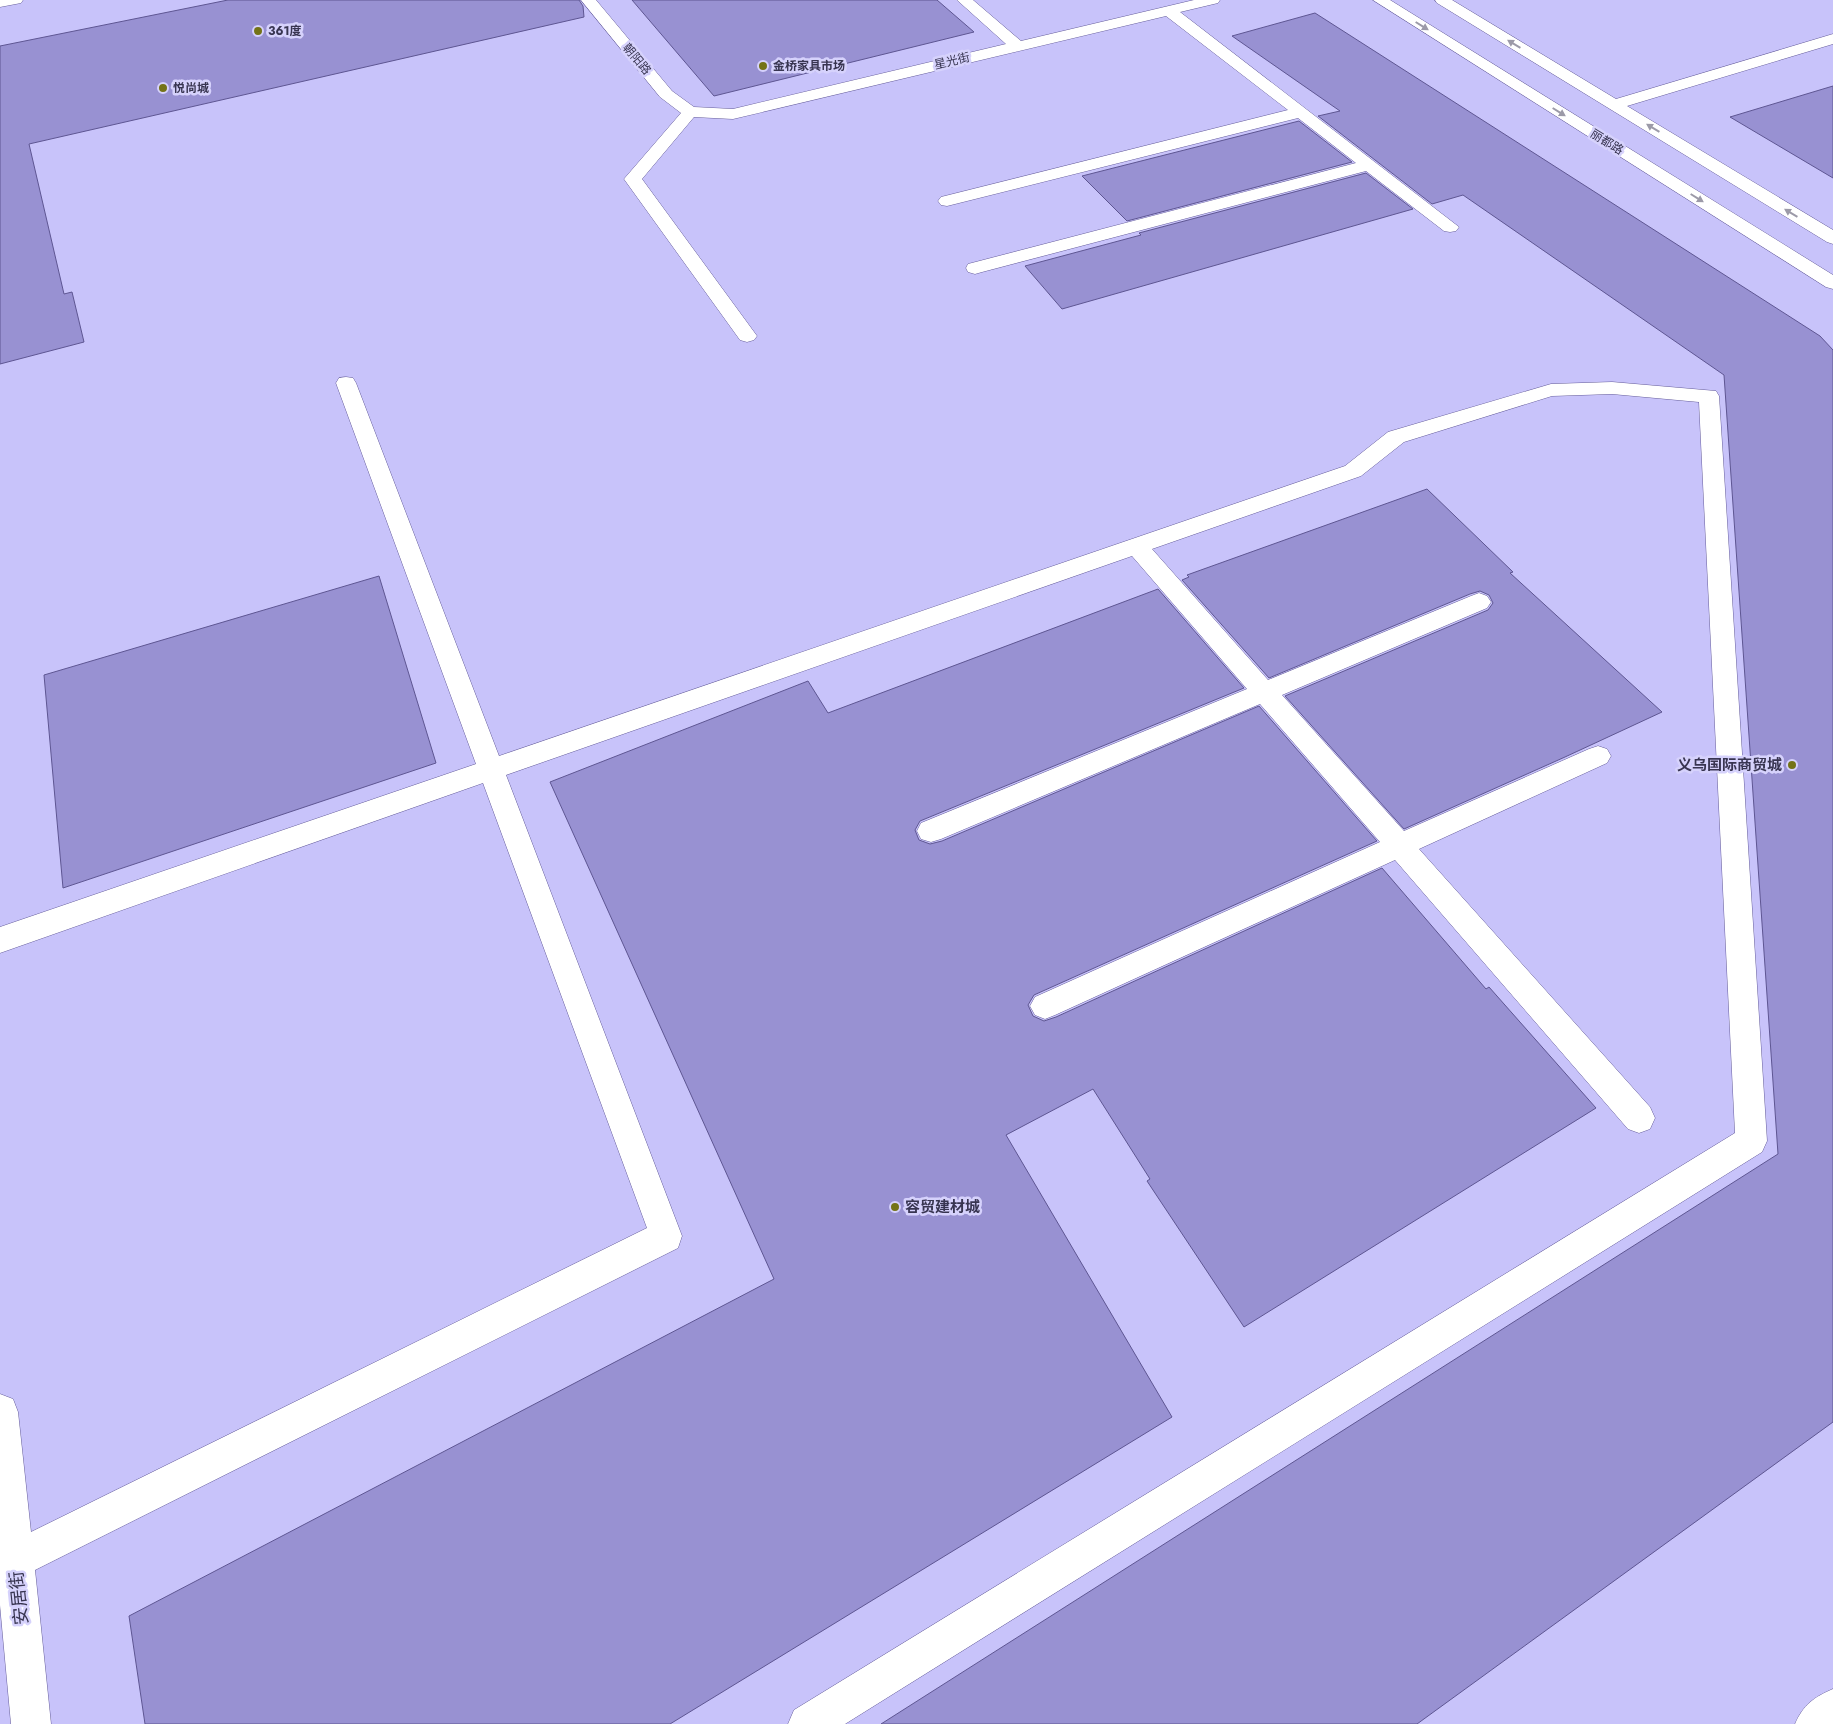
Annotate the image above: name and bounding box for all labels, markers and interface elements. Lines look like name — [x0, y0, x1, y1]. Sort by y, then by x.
one-way arrow — [1415, 21, 1428, 31]
place label: 361度 — [268, 22, 302, 40]
marker: 361度 — [252, 25, 264, 37]
street label: 朝阳路 — [619, 39, 655, 79]
one-way arrow — [1507, 39, 1520, 48]
street label: 星光街 — [932, 48, 972, 74]
place label: 金桥家具市场 — [773, 57, 845, 75]
marker: 金桥家具市场 — [757, 60, 769, 72]
place label: 悦尚城 — [173, 79, 209, 97]
marker: 悦尚城 — [157, 82, 169, 94]
one-way arrow — [1553, 107, 1566, 117]
one-way arrow — [1646, 124, 1659, 133]
street label: 丽都路 — [1587, 125, 1627, 159]
one-way arrow — [1690, 194, 1704, 203]
one-way arrow — [1785, 208, 1798, 218]
place label: 义乌国际商贸城 — [1677, 754, 1782, 776]
marker: 义乌国际商贸城 — [1786, 759, 1798, 771]
place label: 容贸建材城 — [905, 1196, 980, 1218]
marker: 容贸建材城 — [889, 1201, 901, 1213]
street label: 安居街 — [3, 1570, 35, 1626]

